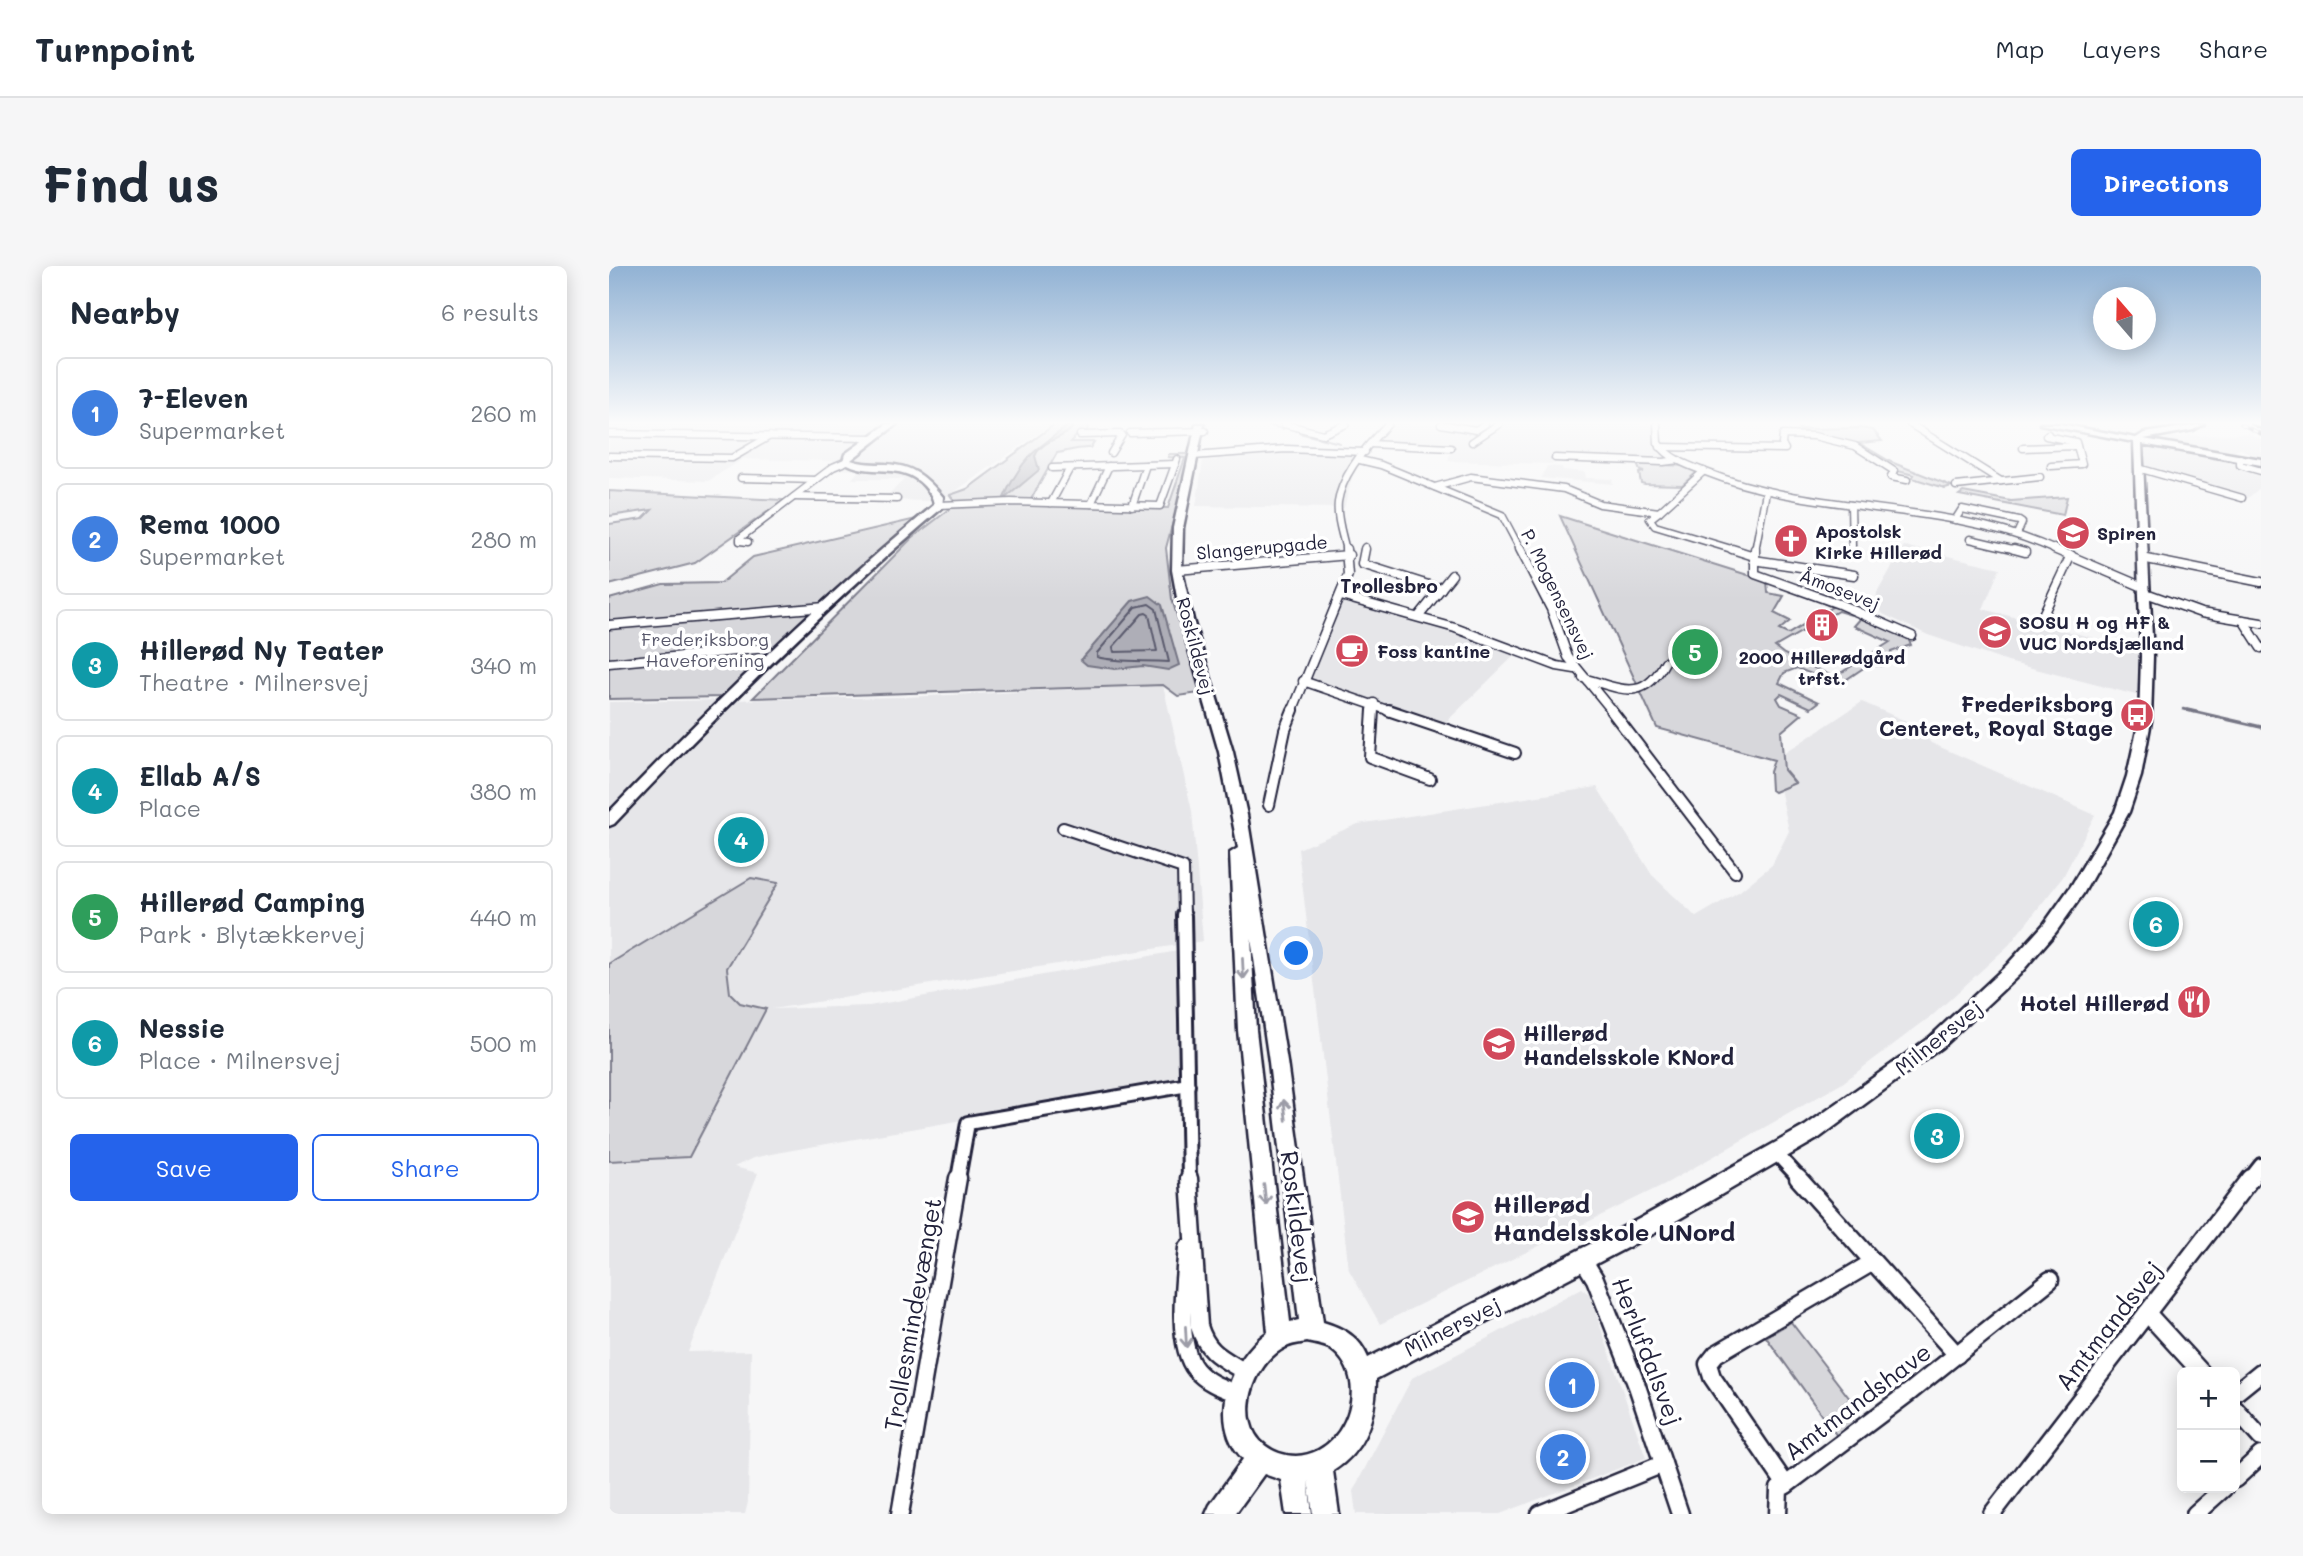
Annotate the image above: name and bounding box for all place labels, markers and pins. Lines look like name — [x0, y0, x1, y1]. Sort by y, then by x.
school or university icon: Spiren — [2054, 514, 2092, 552]
place label: Apostolsk Kirke Hillerød — [1815, 519, 1942, 564]
place label: Spiren — [2097, 521, 2156, 545]
church icon: Apostolsk Kirke Hillerød — [1772, 522, 1810, 560]
building icon: 2000 Hillerødgård trfst. — [1803, 606, 1841, 644]
place label: SOSU H og HF & VUC Nordsjælland — [2019, 610, 2184, 655]
school or university icon: SOSU H og HF & VUC Nordsjælland — [1976, 613, 2014, 651]
pin: 5 — [1672, 626, 1718, 678]
cafe icon: Foss kantine — [1333, 632, 1371, 670]
place label: Foss kantine — [1377, 639, 1491, 663]
place label: 2000 Hillerødgård trfst. — [1739, 645, 1905, 690]
place label: Frederiksborg Centeret, Royal Stage — [1879, 690, 2113, 742]
bus stop icon: Frederiksborg Centeret, Royal Stage — [2118, 696, 2156, 734]
pin: 4 — [718, 814, 764, 866]
pin: 6 — [2133, 898, 2179, 950]
restaurant icon: Hotel Hillerød — [2175, 983, 2213, 1021]
place label: Hotel Hillerød — [2019, 989, 2169, 1016]
place label: Hillerød Handelsskole KNord — [1523, 1019, 1734, 1070]
school or university icon: Hillerød Handelsskole KNord — [1480, 1025, 1518, 1063]
pin: 3 — [1914, 1110, 1960, 1162]
place label: Hillerød Handelsskole UNord — [1493, 1188, 1735, 1247]
school or university icon: Hillerød Handelsskole UNord — [1449, 1198, 1487, 1236]
pin: 1 — [1549, 1359, 1595, 1411]
pin: 2 — [1540, 1431, 1586, 1483]

